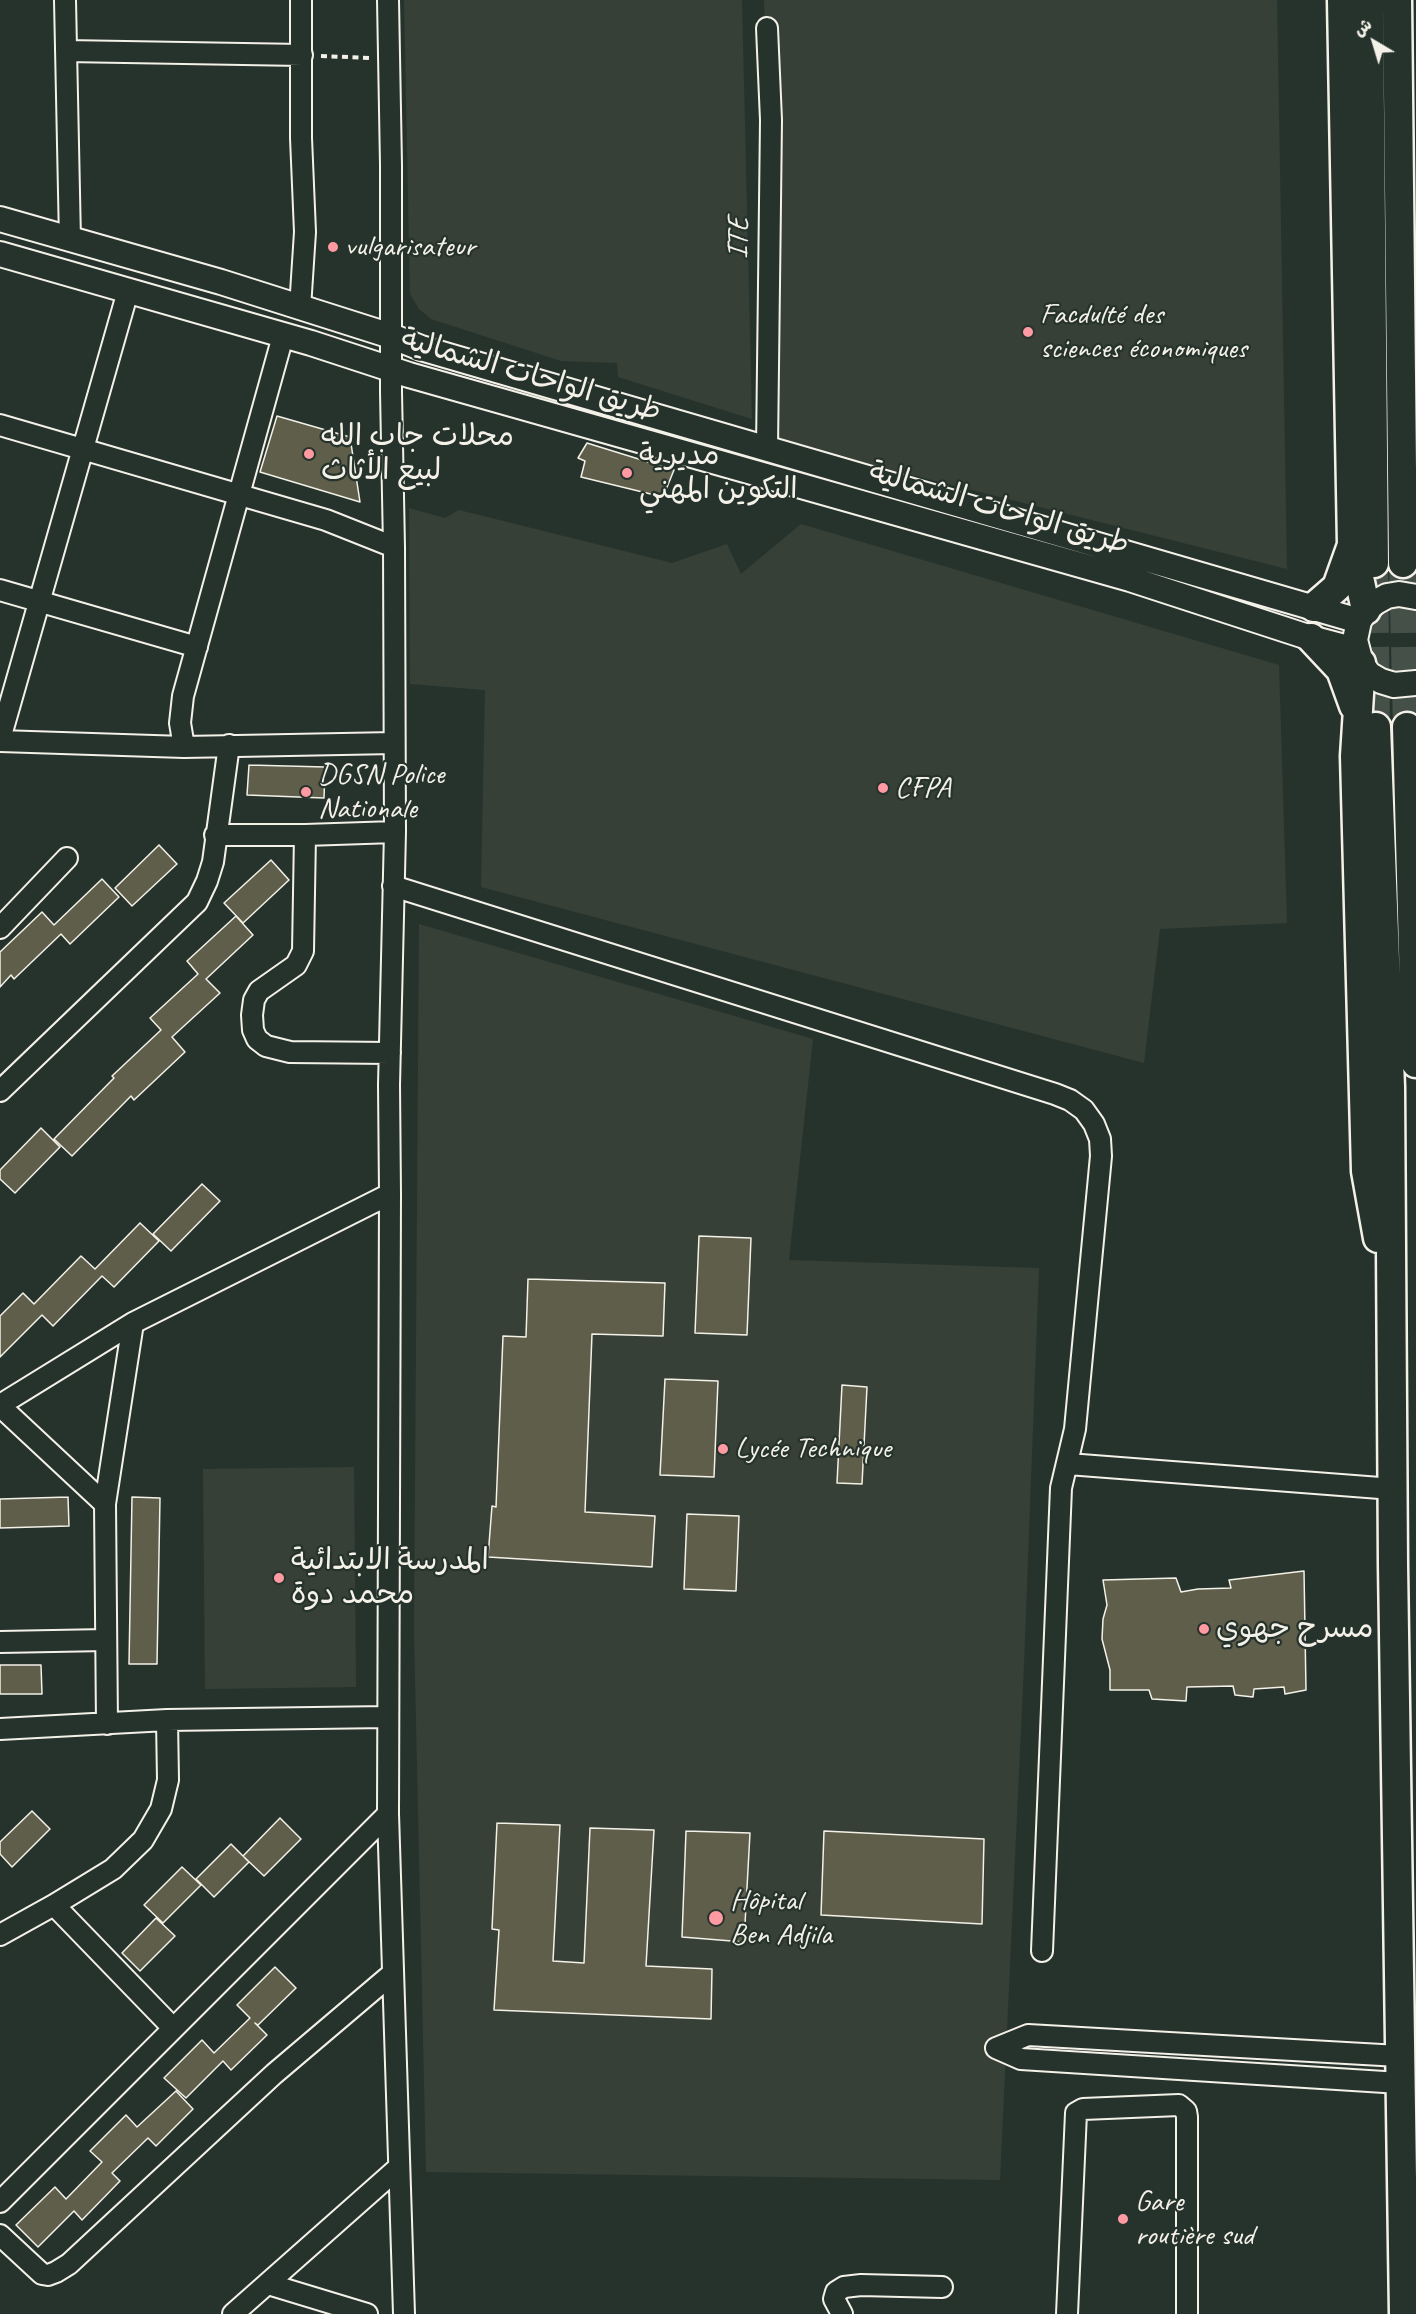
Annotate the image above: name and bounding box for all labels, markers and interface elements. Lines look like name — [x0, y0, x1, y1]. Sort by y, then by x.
north arrow — [1344, 12, 1404, 72]
text: ش — [1350, 15, 1376, 41]
street label: ITE — [721, 217, 757, 259]
place label: vulgarisateur — [345, 229, 475, 265]
marker: vulgarisateur — [326, 240, 340, 254]
place label: Facdulté des sciences économiques — [1040, 297, 1247, 368]
street label: طريق الواحات الشمالية — [397, 322, 665, 430]
marker: Facdulté des sciences économiques — [1021, 325, 1035, 339]
place label: محلات جاب الله لبيع الأثاث — [321, 419, 514, 490]
place label: مديرية التكوين المهني — [639, 438, 798, 508]
marker: محلات جاب الله لبيع الأثاث — [302, 447, 316, 461]
street label: طريق الواحات الشمالية — [865, 455, 1133, 563]
marker: مديرية التكوين المهني — [620, 466, 634, 480]
place label: DGSN Police Nationale — [318, 757, 444, 828]
place label: CFPA — [895, 770, 951, 806]
marker: CFPA — [876, 781, 890, 795]
marker: DGSN Police Nationale — [299, 785, 313, 799]
place label: Lycée Technique — [735, 1431, 891, 1467]
marker: Lycée Technique — [716, 1442, 730, 1456]
place label: المدرسة الابتدائية محمد دوة — [291, 1543, 489, 1614]
marker: المدرسة الابتدائية محمد دوة — [272, 1571, 286, 1585]
place label: مسرح جهوي — [1216, 1611, 1374, 1647]
marker: مسرح جهوي — [1197, 1622, 1211, 1636]
place label: Hôpital Ben Adjila — [730, 1883, 832, 1954]
marker: Hôpital Ben Adjila — [707, 1909, 725, 1927]
place label: Gare routière sud — [1135, 2184, 1254, 2254]
marker: Gare routière sud — [1116, 2212, 1130, 2226]

